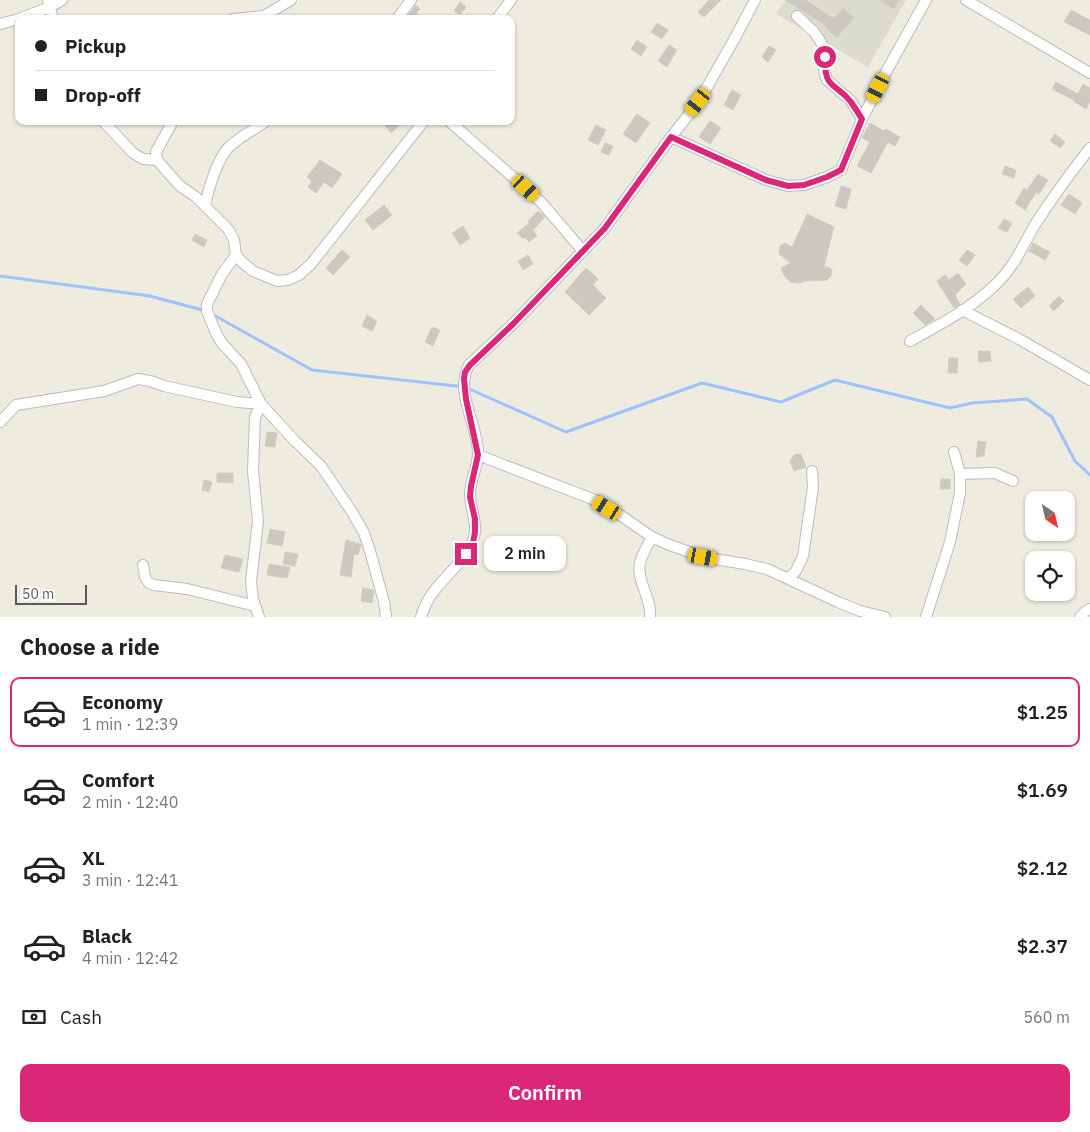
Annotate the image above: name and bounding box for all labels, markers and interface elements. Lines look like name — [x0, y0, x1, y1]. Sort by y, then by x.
text: Pickup — [65, 34, 126, 58]
route start — [814, 46, 836, 68]
car — [864, 71, 891, 105]
text: Drop-off — [65, 83, 141, 107]
car — [682, 86, 713, 118]
car — [509, 172, 542, 204]
north arrow — [1025, 491, 1075, 541]
map controls — [1025, 491, 1075, 601]
car — [590, 494, 623, 522]
callout: 2 min — [484, 536, 566, 572]
route end — [455, 543, 477, 565]
text: 2 min — [504, 543, 546, 563]
car — [686, 547, 719, 567]
button: locate — [1025, 551, 1075, 601]
scale bar — [15, 582, 88, 605]
text: 50 m — [22, 585, 54, 603]
text: Choose a ride — [20, 632, 160, 661]
icon: car — [22, 690, 67, 735]
text: Economy — [82, 690, 163, 714]
text: $1.25 — [1017, 700, 1068, 724]
text: 1 min · 12:39 — [82, 714, 178, 734]
icon: car — [22, 768, 67, 813]
text: Comfort — [82, 768, 155, 792]
text: $1.69 — [1017, 778, 1068, 802]
text: 2 min · 12:40 — [82, 792, 178, 812]
icon: car — [22, 846, 67, 891]
text: XL — [82, 846, 105, 870]
text: $2.12 — [1017, 856, 1068, 880]
text: 3 min · 12:41 — [82, 870, 178, 890]
icon: car — [22, 924, 67, 969]
text: Black — [82, 924, 132, 948]
text: $2.37 — [1017, 934, 1068, 958]
text: 4 min · 12:42 — [82, 948, 178, 968]
icon: cash — [20, 1003, 48, 1031]
text: Cash — [60, 1005, 102, 1029]
text: 560 m — [1023, 1007, 1070, 1027]
button: Confirm — [20, 1064, 1070, 1122]

